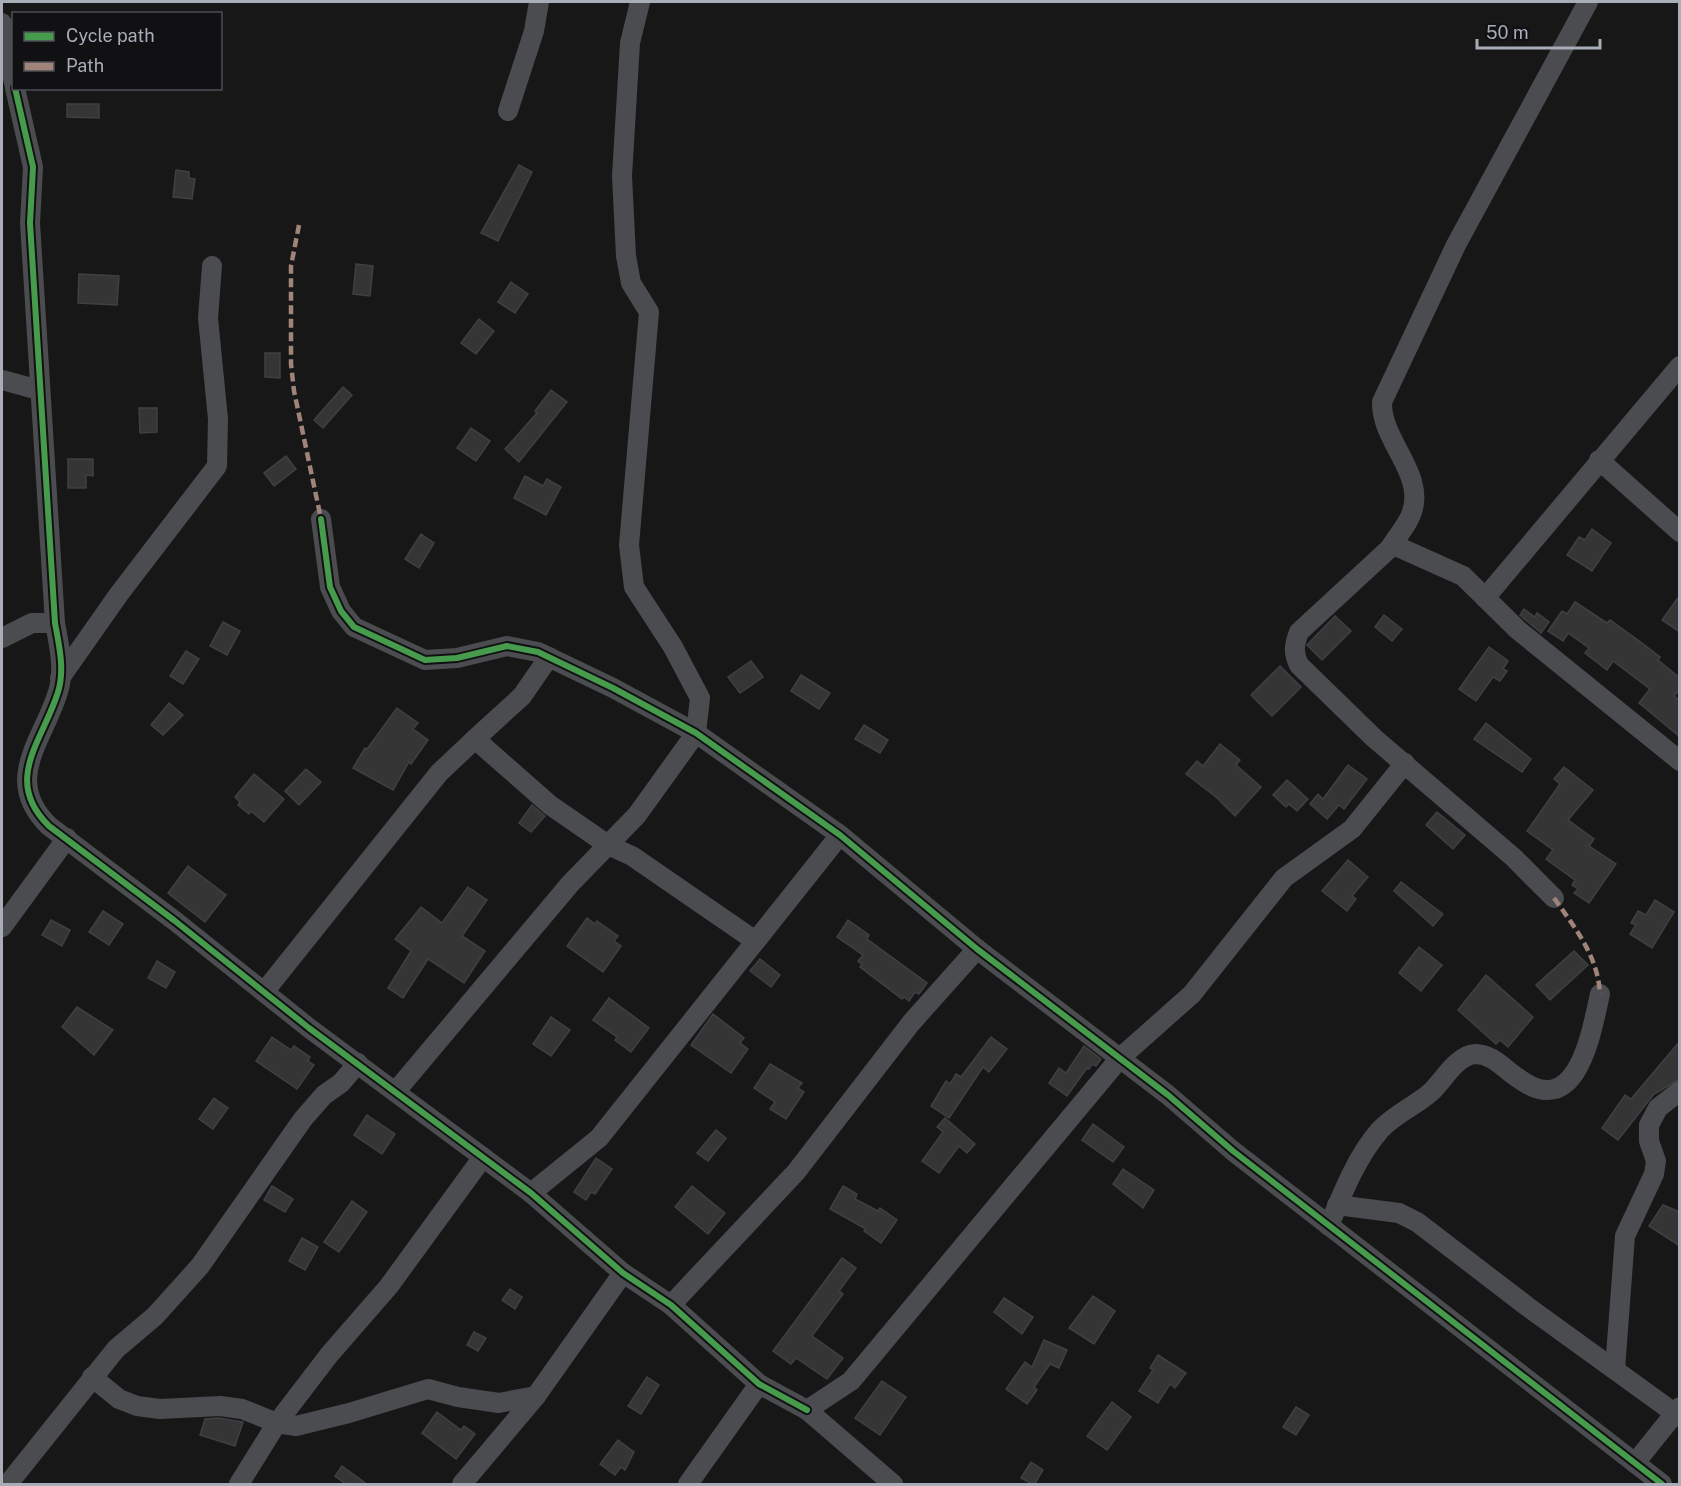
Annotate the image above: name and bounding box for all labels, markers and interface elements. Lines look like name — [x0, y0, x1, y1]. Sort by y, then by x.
legend — [12, 12, 222, 90]
scale bar — [1477, 12, 1600, 50]
text: 50 m — [1486, 22, 1529, 43]
text: Cycle path — [66, 25, 155, 46]
text: Path — [66, 55, 104, 76]

